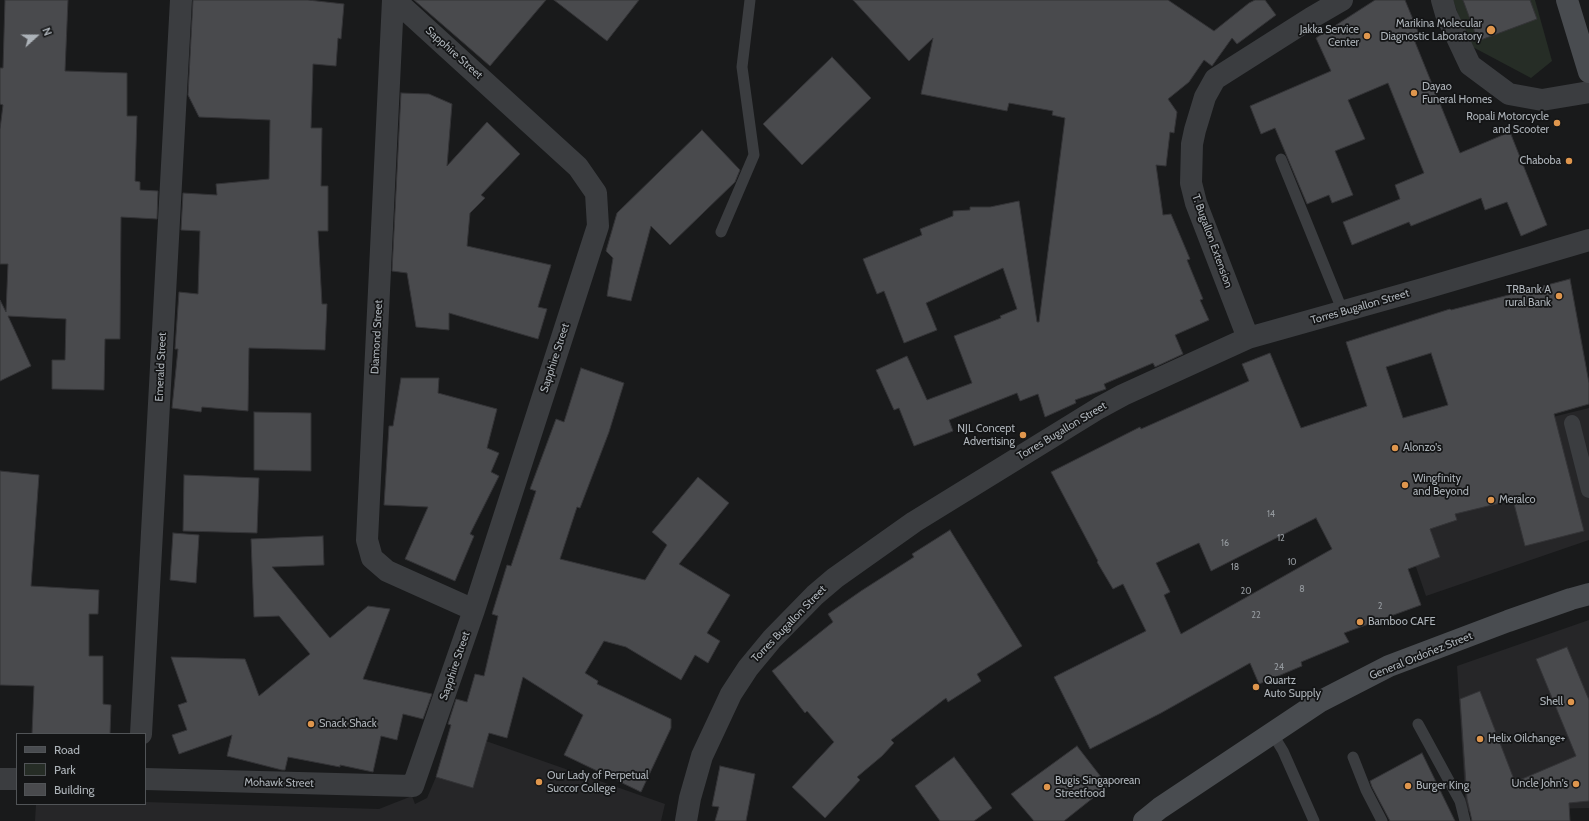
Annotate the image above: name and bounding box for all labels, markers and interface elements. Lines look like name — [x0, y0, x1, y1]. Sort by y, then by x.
north arrow — [16, 16, 56, 56]
place label: Marikina Molecular Diagnostic Laboratory — [1380, 17, 1482, 43]
place label: Jakka Service Center — [1300, 23, 1359, 49]
street label: Sapphire Street — [423, 24, 485, 82]
marker: Marikina Molecular Diagnostic Laboratory — [1485, 24, 1497, 36]
text: N — [39, 26, 55, 38]
marker: Jakka Service Center — [1362, 31, 1372, 41]
place label: Dayao Funeral Homes — [1422, 80, 1492, 106]
marker: Dayao Funeral Homes — [1409, 88, 1419, 98]
place label: Ropali Motorcycle and Scooter — [1466, 110, 1549, 136]
marker: Ropali Motorcycle and Scooter — [1552, 118, 1562, 128]
place label: Chaboba — [1519, 154, 1561, 168]
marker: Chaboba — [1564, 156, 1574, 166]
street label: T. Bugallon Extension — [1189, 192, 1235, 290]
place label: TRBank A rural Bank — [1505, 283, 1551, 309]
street label: Torres Bugallon Street — [1309, 287, 1411, 327]
marker: TRBank A rural Bank — [1554, 291, 1564, 301]
street label: Diamond Street — [368, 300, 386, 374]
street label: Sapphire Street — [538, 322, 572, 394]
street label: Emerald Street — [153, 332, 169, 402]
street label: Torres Bugallon Street — [1015, 399, 1109, 463]
place label: NJL Concept Advertising — [957, 422, 1015, 448]
marker: NJL Concept Advertising — [1018, 430, 1028, 440]
place label: Alonzo's — [1403, 441, 1442, 455]
marker: Alonzo's — [1390, 443, 1400, 453]
place label: Wingfinity and Beyond — [1413, 472, 1469, 498]
marker: Wingfinity and Beyond — [1400, 480, 1410, 490]
place label: Meralco — [1499, 493, 1536, 507]
marker: Meralco — [1486, 495, 1496, 505]
house number: 14 — [1267, 509, 1275, 519]
house number: 12 — [1277, 533, 1285, 543]
house number: 16 — [1221, 538, 1229, 548]
house number: 10 — [1287, 557, 1297, 567]
house number: 18 — [1231, 562, 1239, 572]
street label: Torres Bugallon Street — [749, 583, 829, 665]
house number: 8 — [1299, 584, 1305, 594]
house number: 20 — [1241, 586, 1251, 596]
house number: 2 — [1378, 601, 1382, 611]
house number: 22 — [1251, 610, 1261, 620]
place label: Bamboo CAFE — [1368, 615, 1436, 629]
marker: Bamboo CAFE — [1355, 617, 1365, 627]
street label: General Ordoñez Street — [1367, 629, 1475, 683]
street label: Sapphire Street — [437, 630, 473, 702]
house number: 24 — [1274, 662, 1284, 672]
place label: Quartz Auto Supply — [1264, 674, 1321, 700]
marker: Quartz Auto Supply — [1251, 682, 1261, 692]
place label: Shell — [1540, 695, 1563, 709]
marker: Shell — [1566, 697, 1576, 707]
place label: Snack Shack — [319, 717, 377, 731]
marker: Snack Shack — [306, 719, 316, 729]
place label: Helix Oilchange+ — [1488, 732, 1565, 746]
legend — [16, 733, 146, 805]
marker: Helix Oilchange+ — [1475, 734, 1485, 744]
text: Road — [54, 742, 80, 757]
text: Park — [54, 762, 76, 777]
place label: Our Lady of Perpetual Succor College — [547, 769, 649, 795]
place label: Bugis Singaporean Streetfood — [1055, 774, 1140, 800]
street label: Mohawk Street — [244, 776, 314, 790]
marker: Our Lady of Perpetual Succor College — [534, 777, 544, 787]
place label: Uncle John's — [1511, 777, 1568, 791]
place label: Burger King — [1416, 779, 1469, 793]
marker: Uncle John's — [1571, 779, 1581, 789]
marker: Burger King — [1403, 781, 1413, 791]
text: Building — [54, 782, 95, 797]
marker: Bugis Singaporean Streetfood — [1042, 782, 1052, 792]

